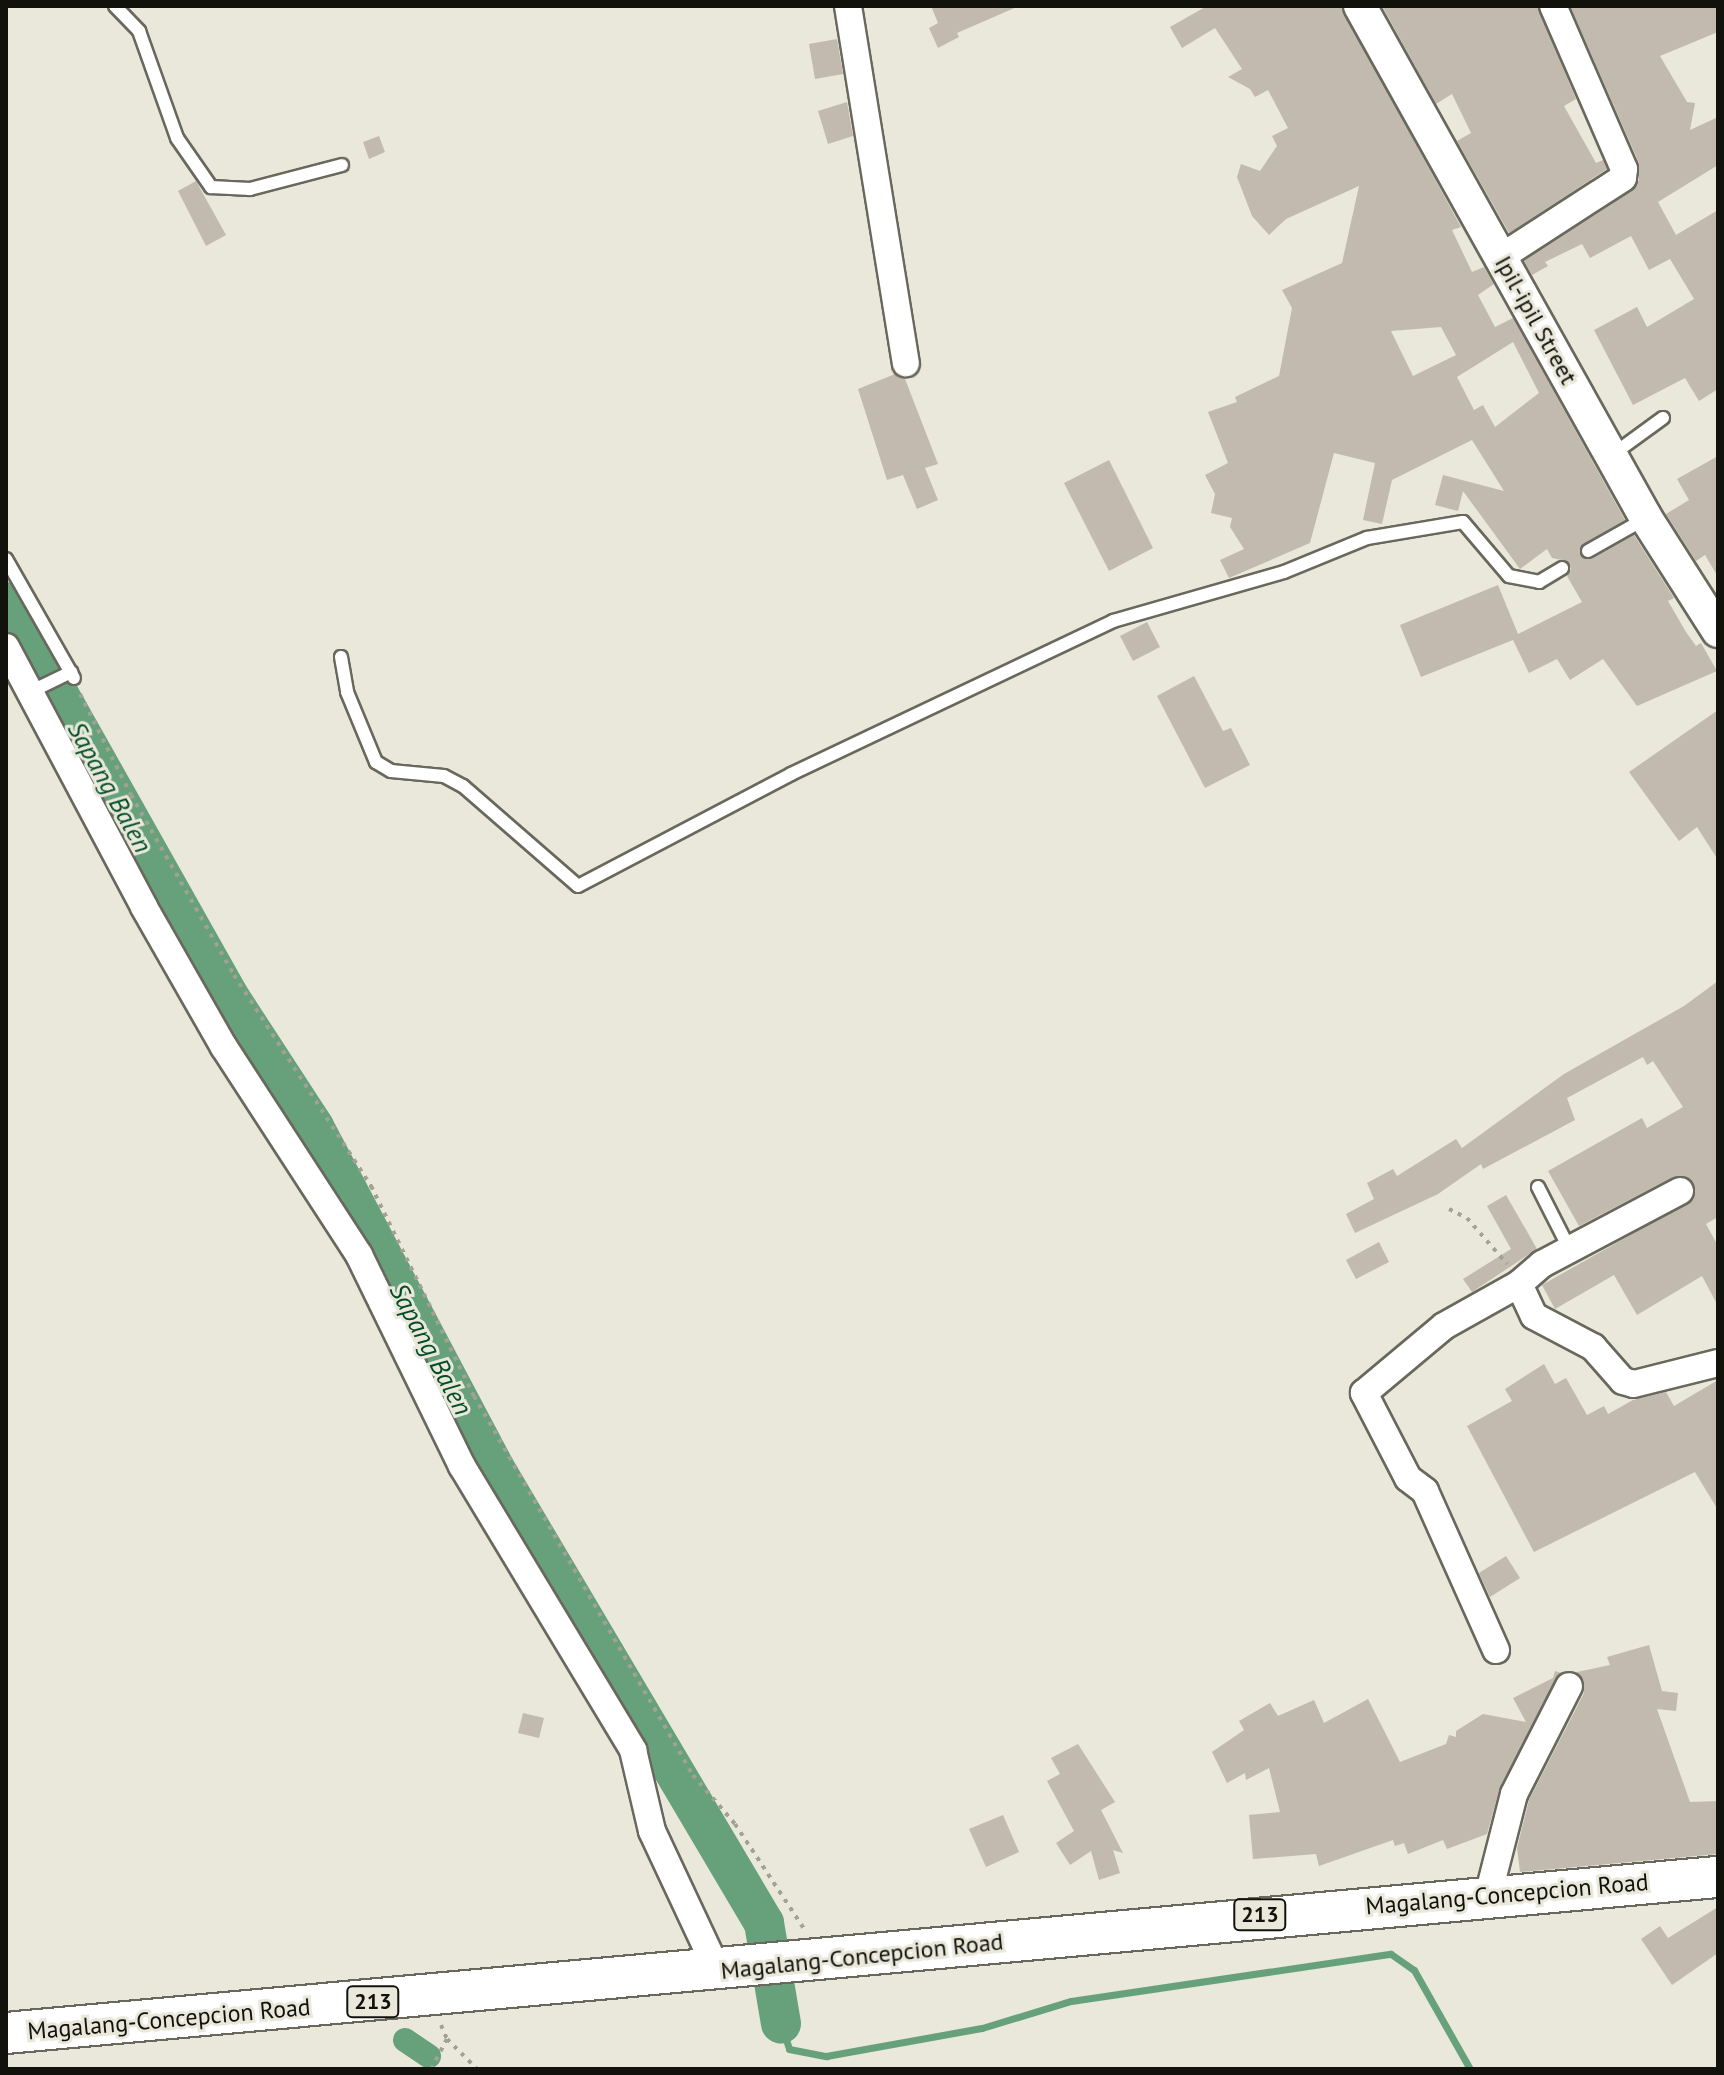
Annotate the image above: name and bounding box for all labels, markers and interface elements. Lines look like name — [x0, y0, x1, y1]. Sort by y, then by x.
street label: Ipil-ipil Street — [1489, 251, 1583, 389]
water label: Sapang Balen — [61, 716, 159, 858]
water label: Sapang Balen — [383, 1278, 479, 1420]
street label: Magalang-Concepcion Road — [1364, 1867, 1650, 1921]
road number: 213 — [1232, 1897, 1288, 1933]
street label: Magalang-Concepcion Road — [719, 1927, 1005, 1985]
road number: 213 — [345, 1984, 401, 2020]
street label: Magalang-Concepcion Road — [26, 1992, 312, 2046]

